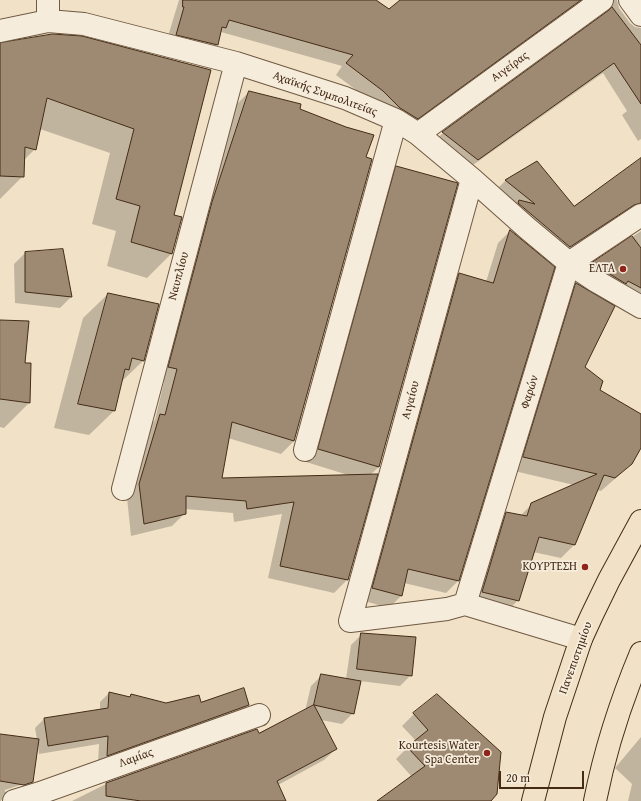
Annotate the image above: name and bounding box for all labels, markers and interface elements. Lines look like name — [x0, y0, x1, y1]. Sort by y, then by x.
street label: Αιγείρας — [488, 49, 532, 85]
street label: Αχαϊκής Συμπολιτείας — [271, 68, 379, 120]
street label: Ναυπλίου — [166, 250, 192, 302]
place label: ΕΛΤΑ — [589, 262, 615, 276]
marker: ΕΛΤΑ — [618, 264, 628, 274]
street label: Φαρών — [518, 373, 542, 411]
street label: Αιγαίου — [399, 379, 423, 421]
place label: ΚΟΥΡΤΕΣΗ — [523, 560, 577, 574]
marker: ΚΟΥΡΤΕΣΗ — [580, 562, 590, 572]
street label: Πανεπιστημίου — [556, 620, 596, 696]
place label: Kourtesis Water Spa Center — [399, 739, 479, 767]
street label: Λαμίας — [117, 745, 155, 771]
marker: Kourtesis Water Spa Center — [482, 748, 492, 758]
scale bar — [501, 763, 586, 789]
text: 20 m — [506, 769, 530, 786]

